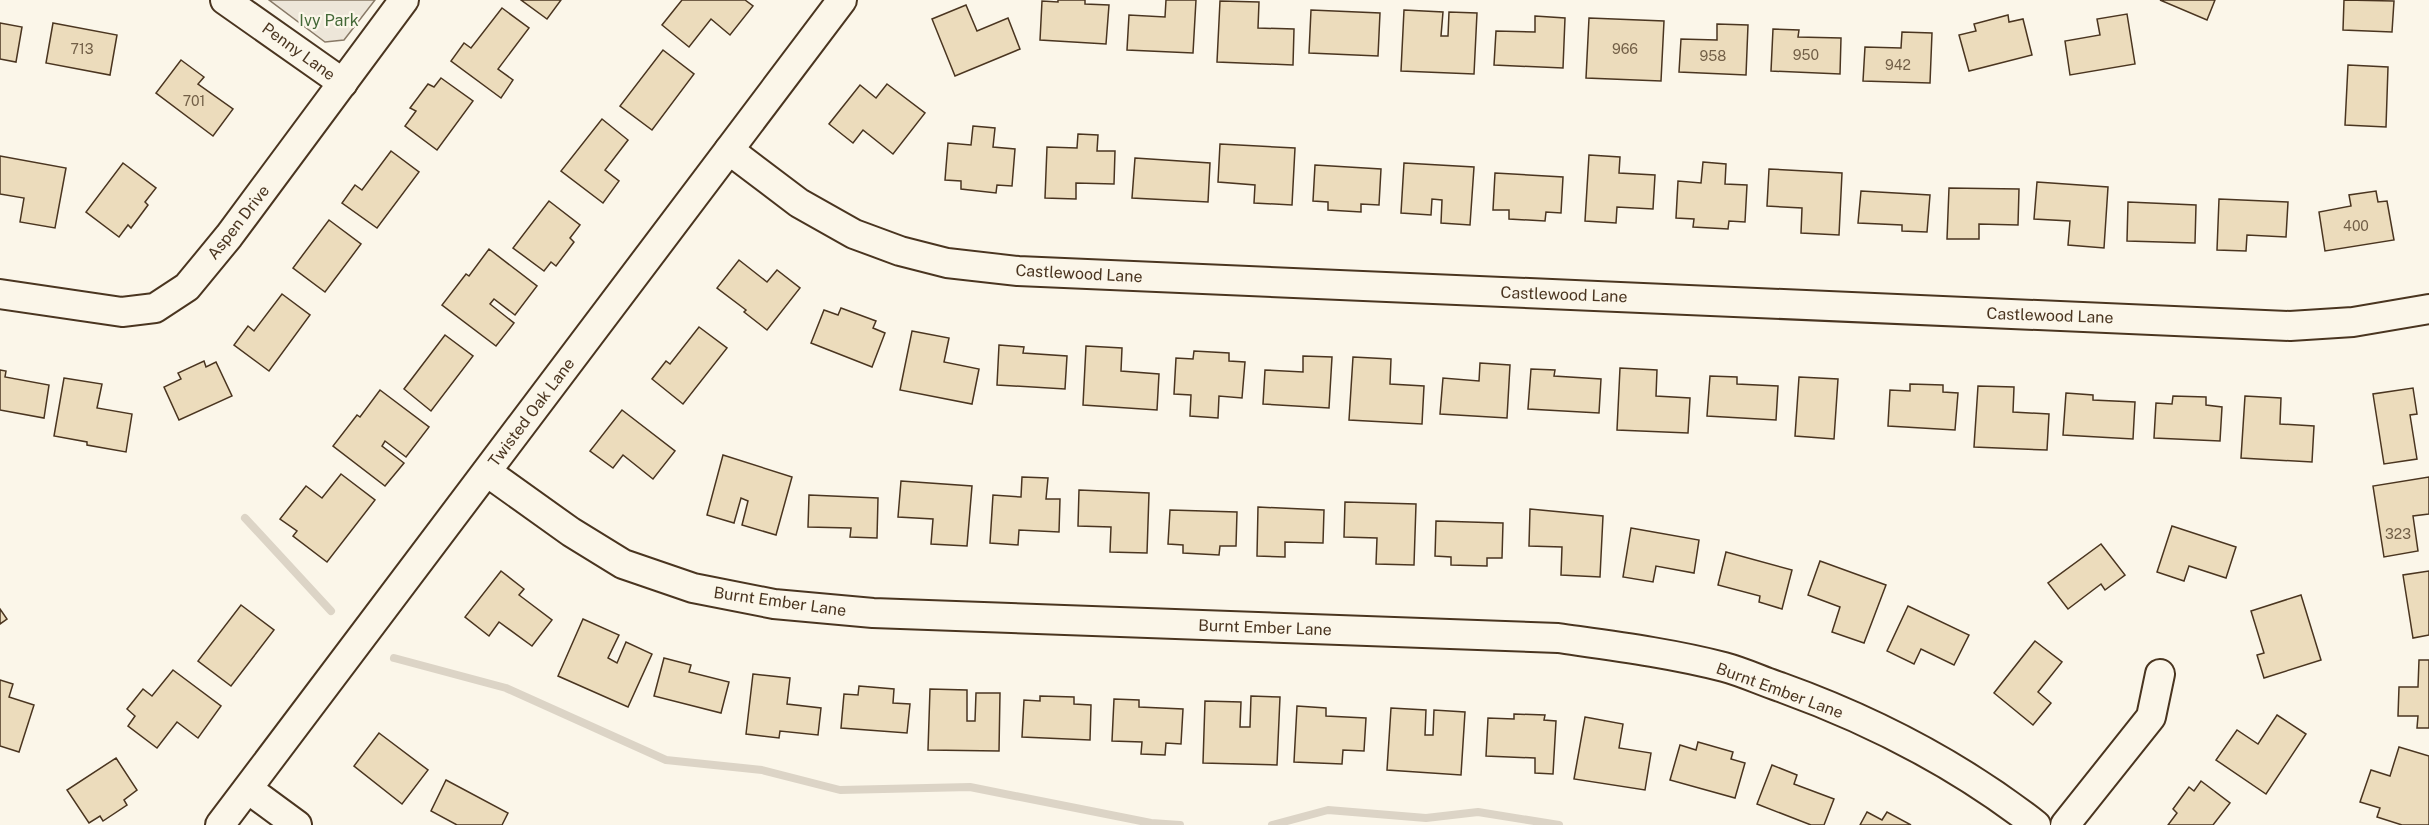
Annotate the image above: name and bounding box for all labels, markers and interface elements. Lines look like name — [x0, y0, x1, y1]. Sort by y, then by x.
park label: Ivy Park — [299, 11, 359, 30]
street label: Penny Lane — [258, 18, 339, 84]
house number: 713 — [70, 41, 94, 57]
house number: 966 — [1612, 41, 1638, 57]
house number: 950 — [1793, 47, 1819, 63]
house number: 958 — [1700, 48, 1726, 64]
house number: 942 — [1885, 57, 1911, 73]
house number: 701 — [183, 93, 205, 109]
street label: Aspen Drive — [203, 181, 273, 263]
house number: 400 — [2343, 218, 2369, 234]
street label: Castlewood Lane — [1015, 261, 1143, 286]
street label: Castlewood Lane — [1500, 283, 1628, 306]
street label: Castlewood Lane — [1986, 304, 2114, 327]
street label: Twisted Oak Lane — [484, 354, 578, 470]
house number: 323 — [2385, 526, 2411, 542]
street label: Burnt Ember Lane — [712, 583, 848, 620]
street label: Burnt Ember Lane — [1198, 616, 1332, 639]
street label: Burnt Ember Lane — [1714, 659, 1846, 722]

